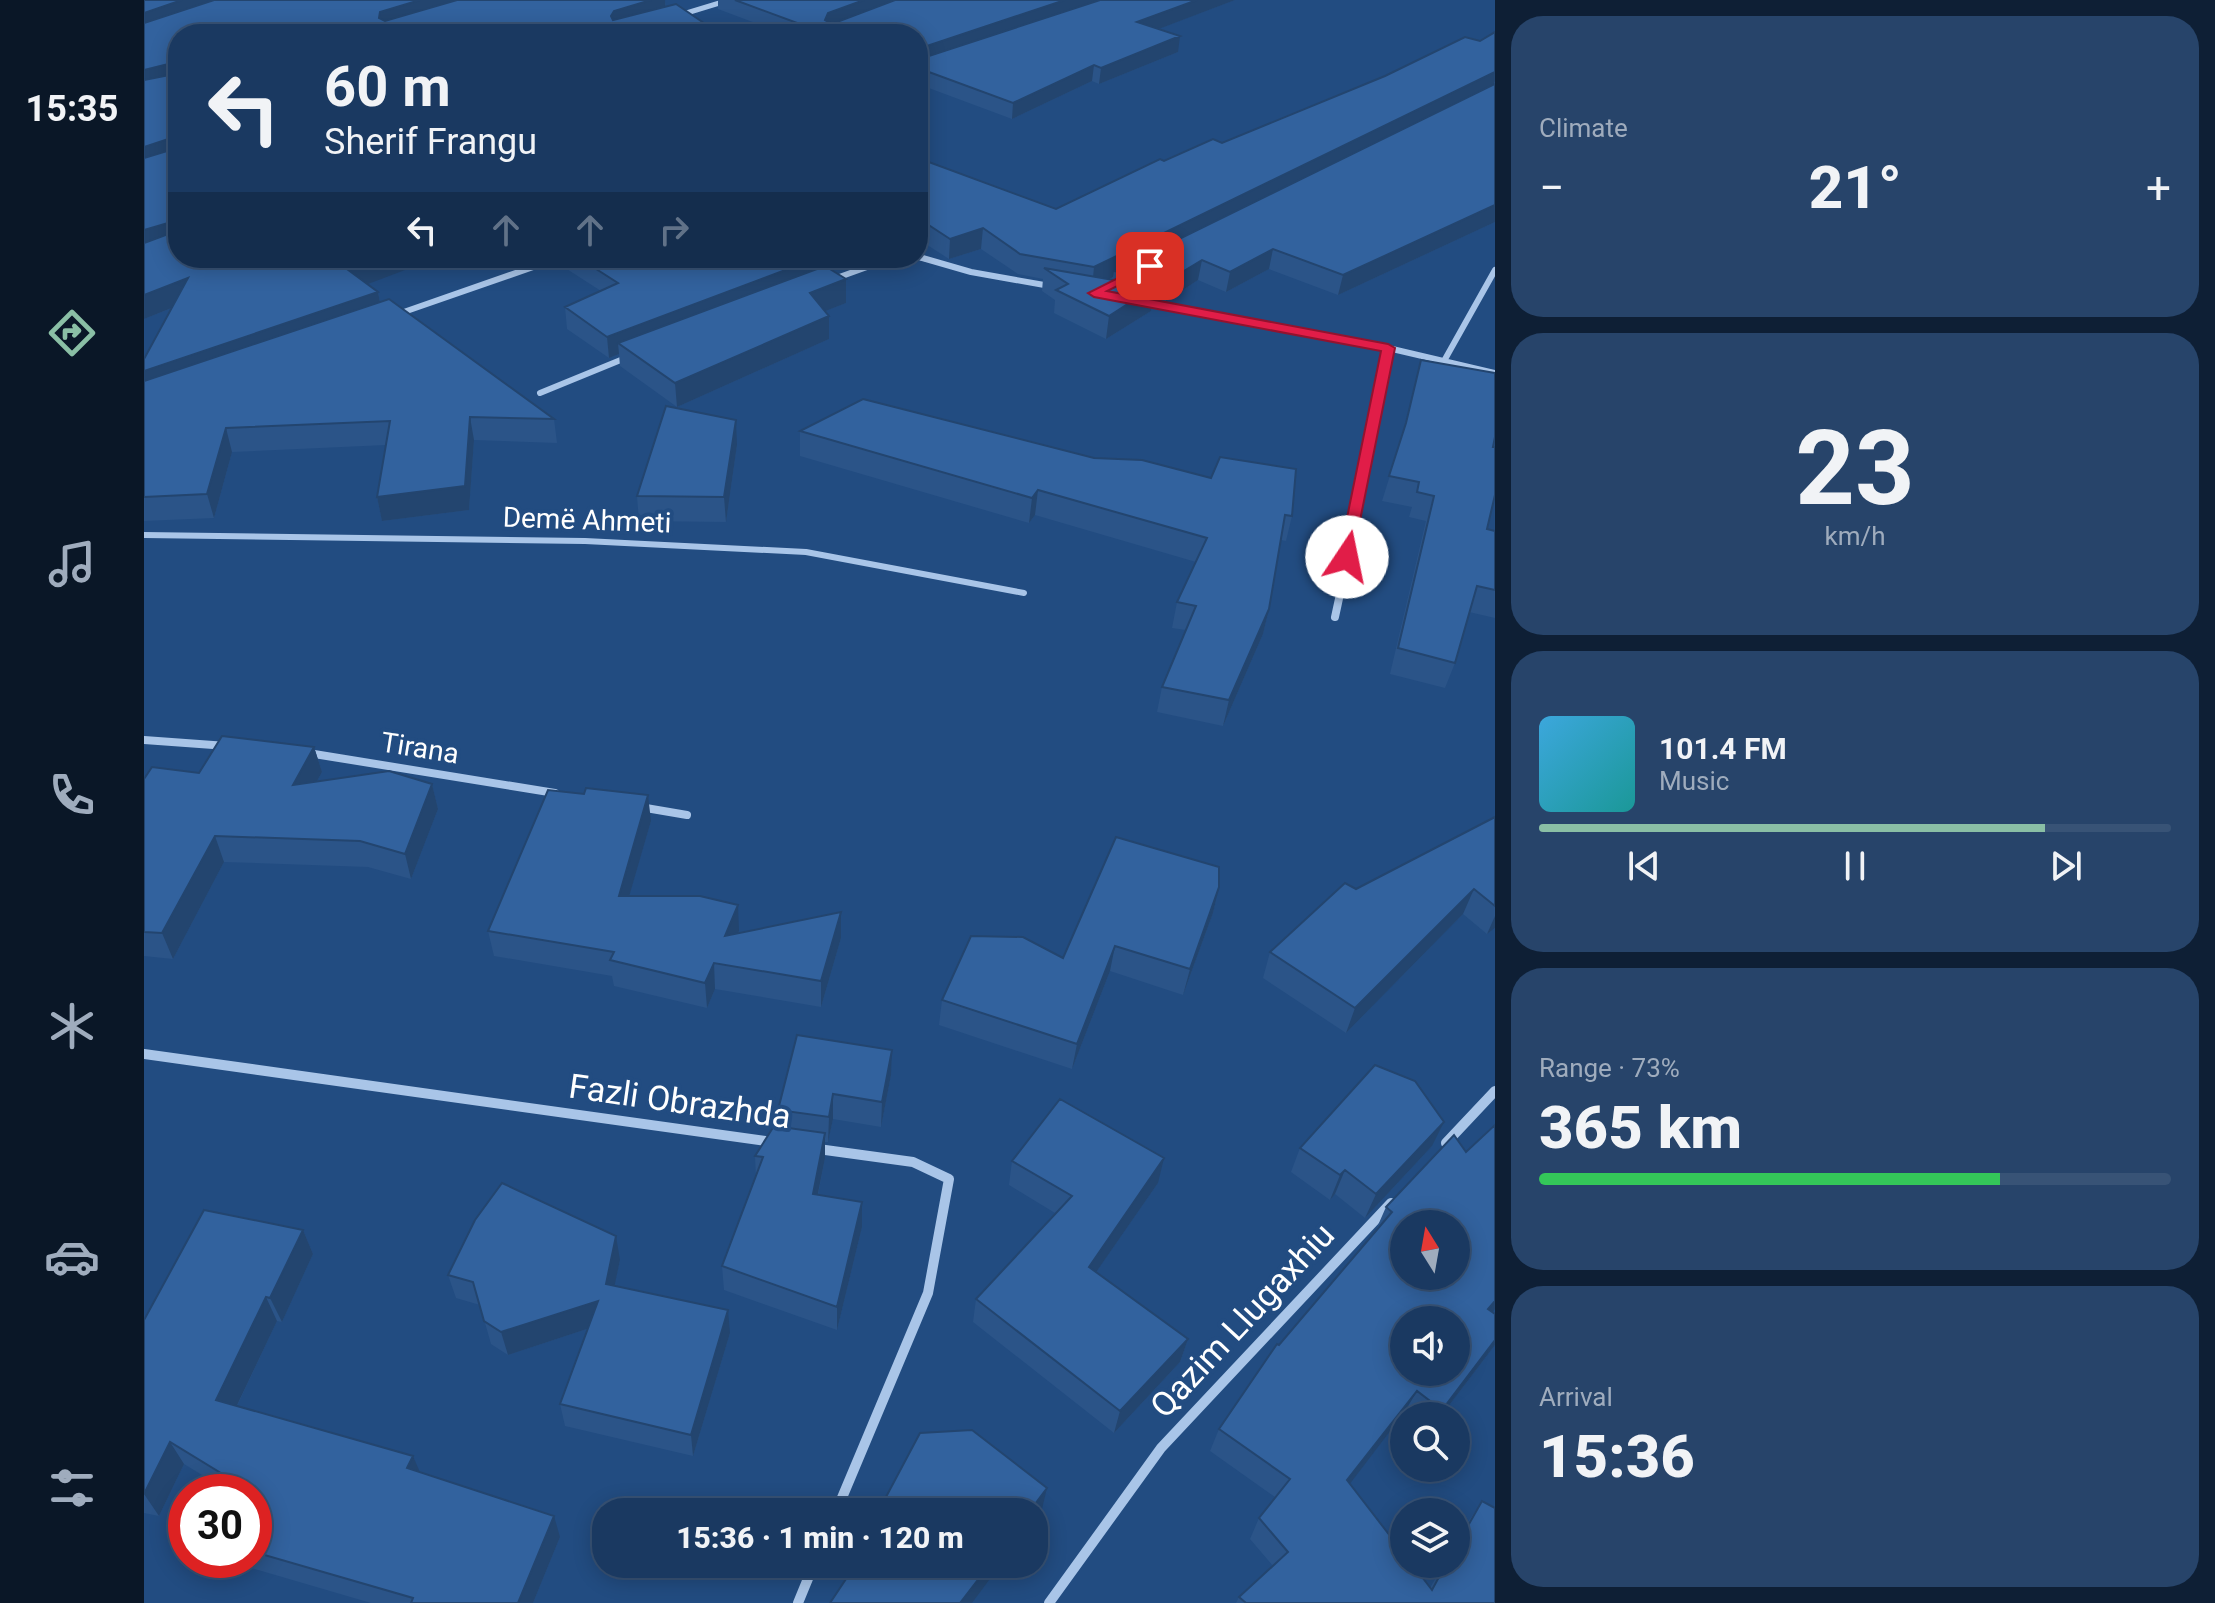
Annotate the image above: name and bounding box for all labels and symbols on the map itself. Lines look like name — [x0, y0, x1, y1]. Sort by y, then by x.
pin — [1116, 232, 1184, 300]
street label: Demë Ahmeti — [502, 501, 672, 539]
position arrow — [1305, 515, 1389, 599]
street label: Tirana — [379, 726, 461, 770]
street label: Fazli Obrazhda — [566, 1066, 794, 1136]
north arrow — [1390, 1210, 1470, 1290]
street label: Qazim Llugaxhiu — [1142, 1215, 1342, 1425]
speed limit sign: 30 — [168, 1474, 272, 1578]

